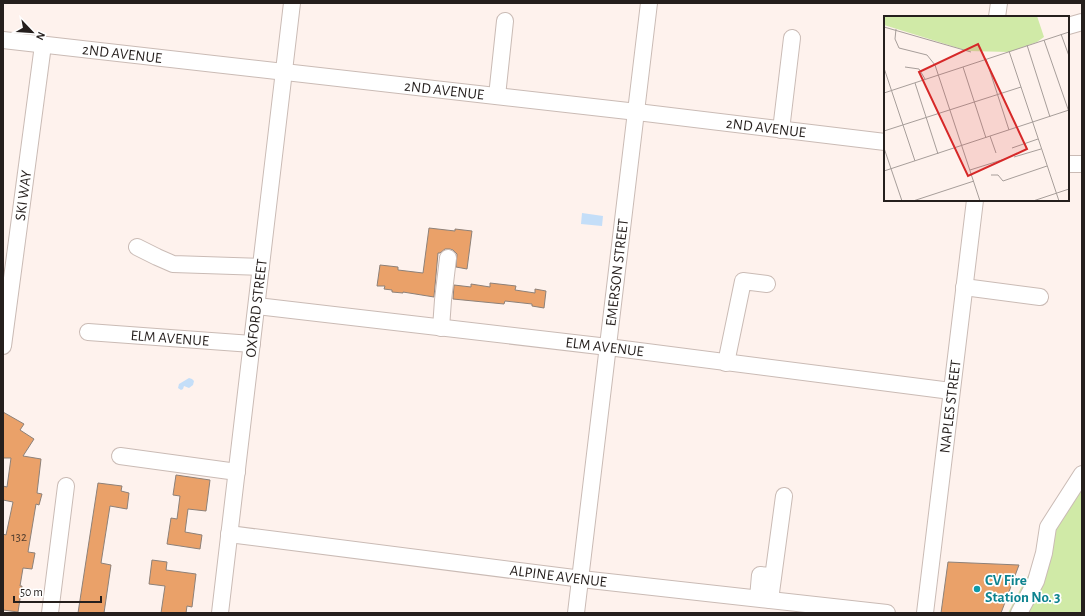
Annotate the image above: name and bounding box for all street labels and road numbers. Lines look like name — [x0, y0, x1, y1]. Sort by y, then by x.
street label: 2ND AVENUE — [81, 42, 163, 66]
street label: 2ND AVENUE — [403, 79, 485, 103]
street label: 2ND AVENUE — [725, 116, 807, 140]
street label: SKI WAY — [13, 169, 34, 222]
street label: EMERSON STREET — [603, 217, 631, 327]
street label: OXFORD STREET — [243, 257, 270, 358]
street label: ELM AVENUE — [130, 328, 210, 349]
street label: ELM AVENUE — [565, 335, 645, 360]
street label: NAPLES STREET — [937, 358, 964, 454]
street label: ALPINE AVENUE — [509, 563, 608, 590]

